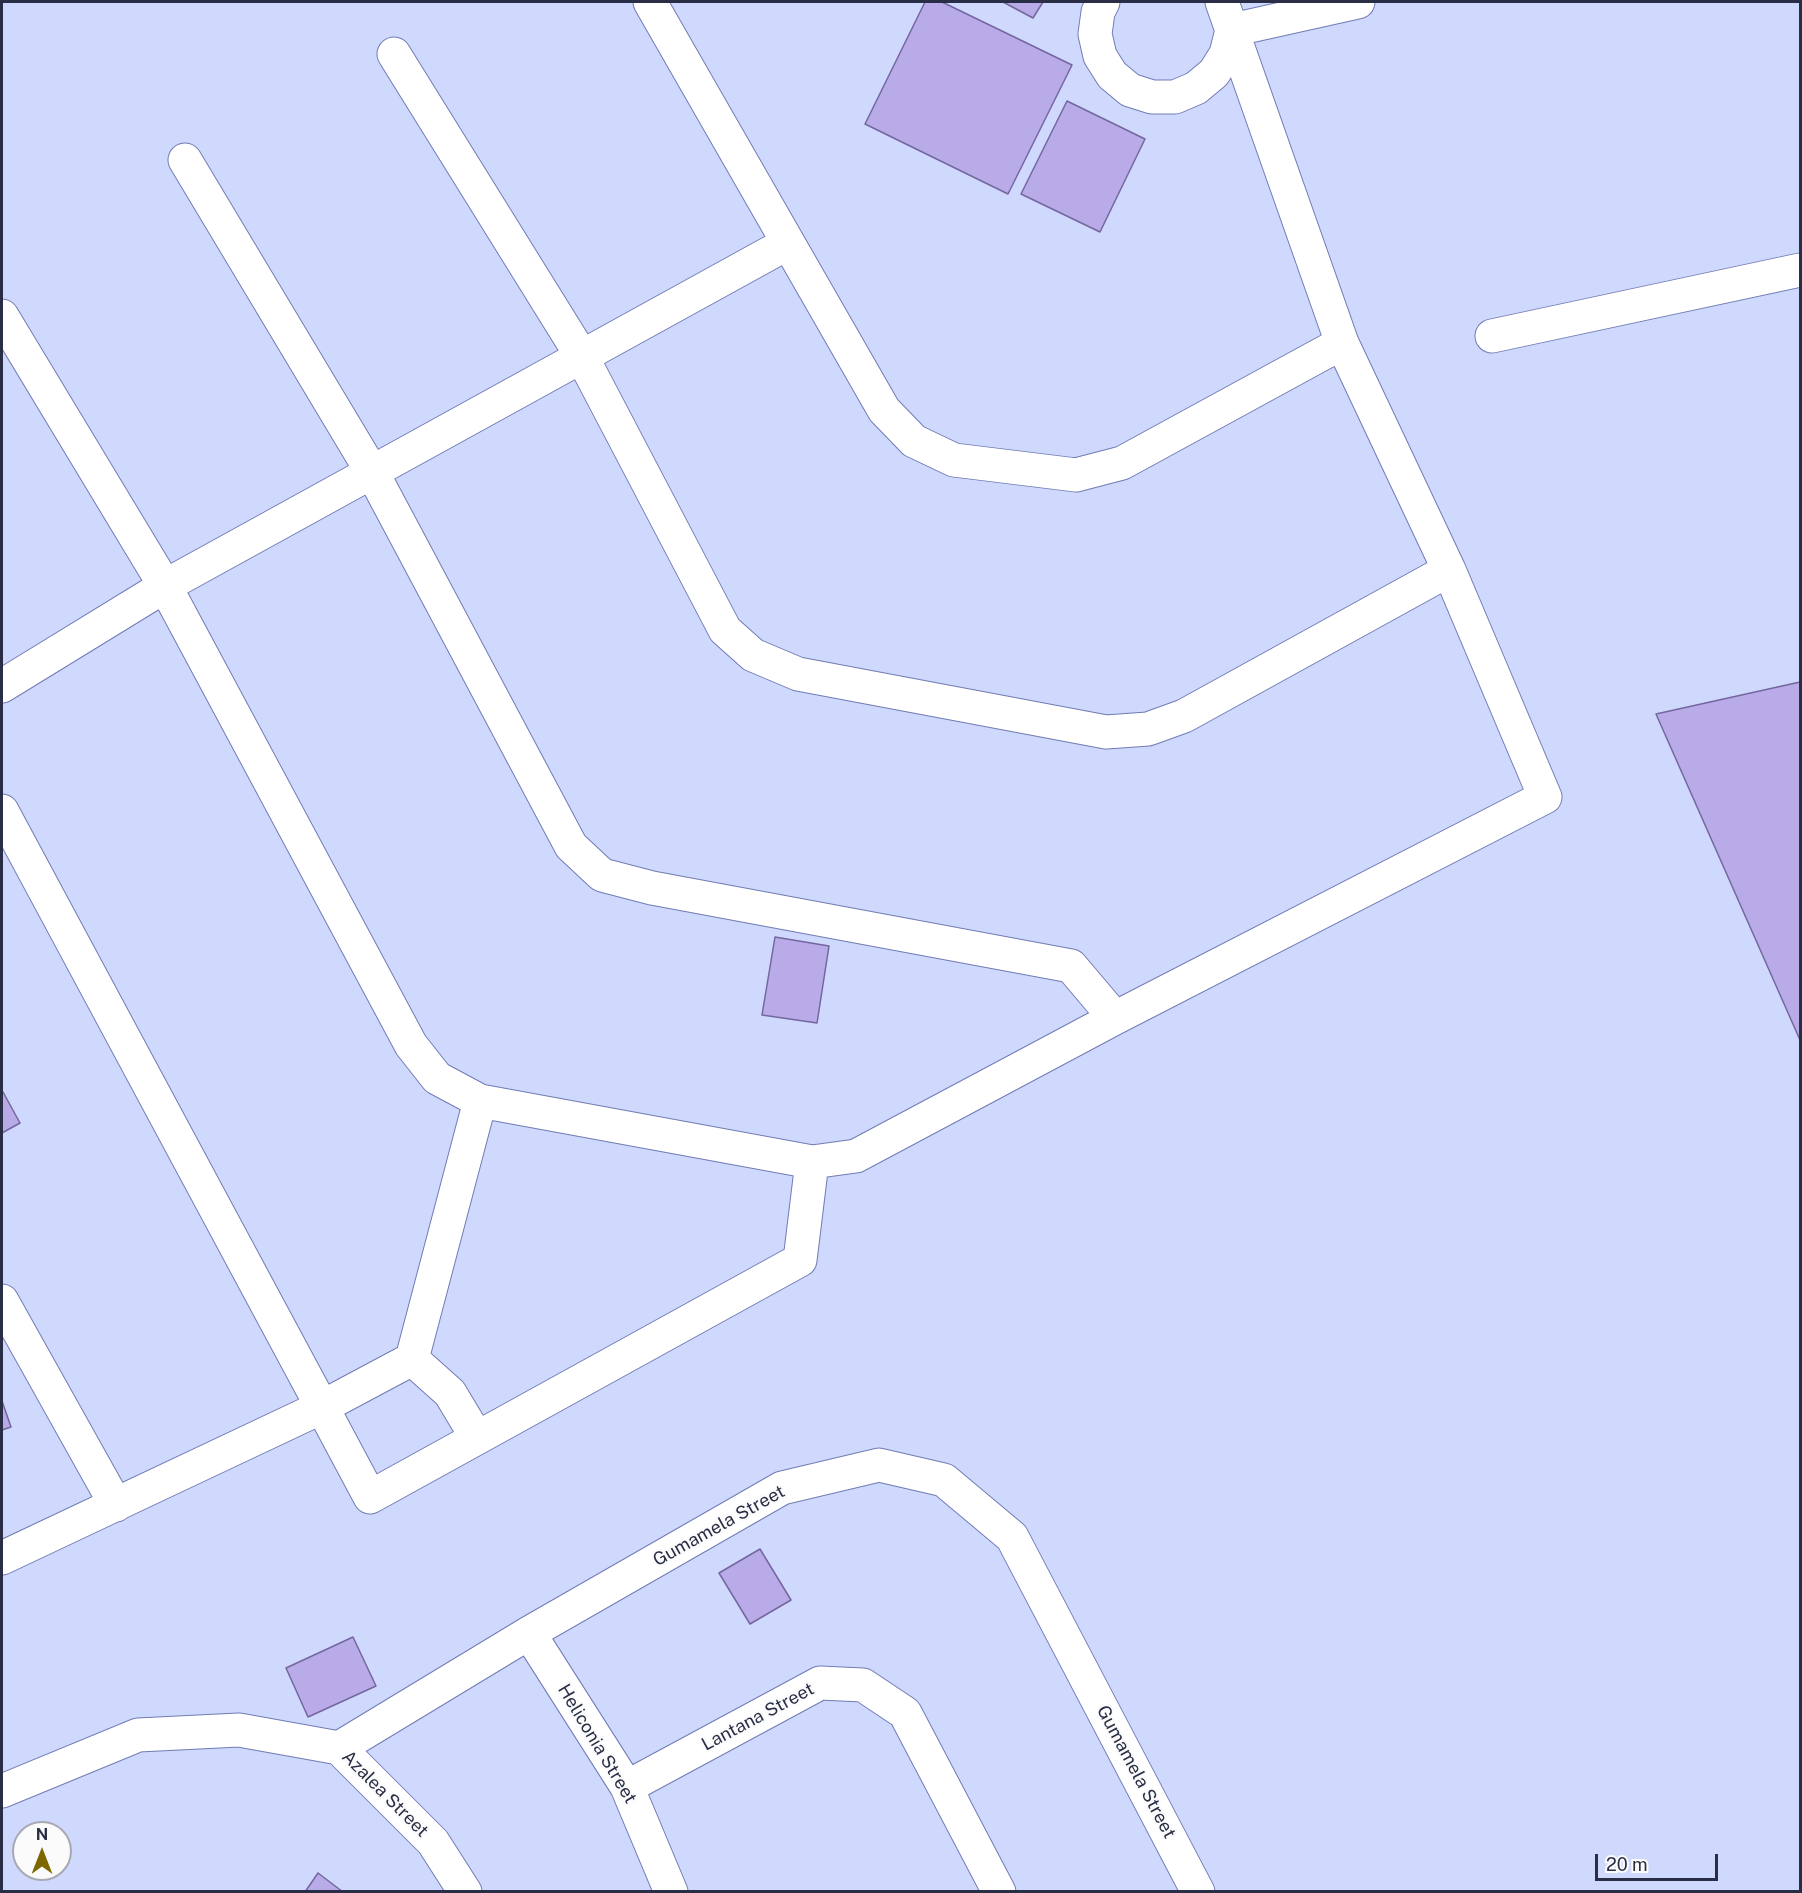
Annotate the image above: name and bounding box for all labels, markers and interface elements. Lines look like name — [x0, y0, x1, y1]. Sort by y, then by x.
street label: Gumamela Street — [649, 1481, 789, 1571]
street label: Lantana Street — [698, 1678, 818, 1756]
street label: Heliconia Street — [553, 1680, 641, 1808]
street label: Gumamela Street — [1092, 1702, 1180, 1842]
street label: Azalea Street — [337, 1746, 433, 1842]
north arrow — [12, 1821, 72, 1881]
text: N — [36, 1825, 48, 1844]
scale bar — [1598, 1842, 1721, 1880]
text: 20 m — [1606, 1854, 1648, 1875]

